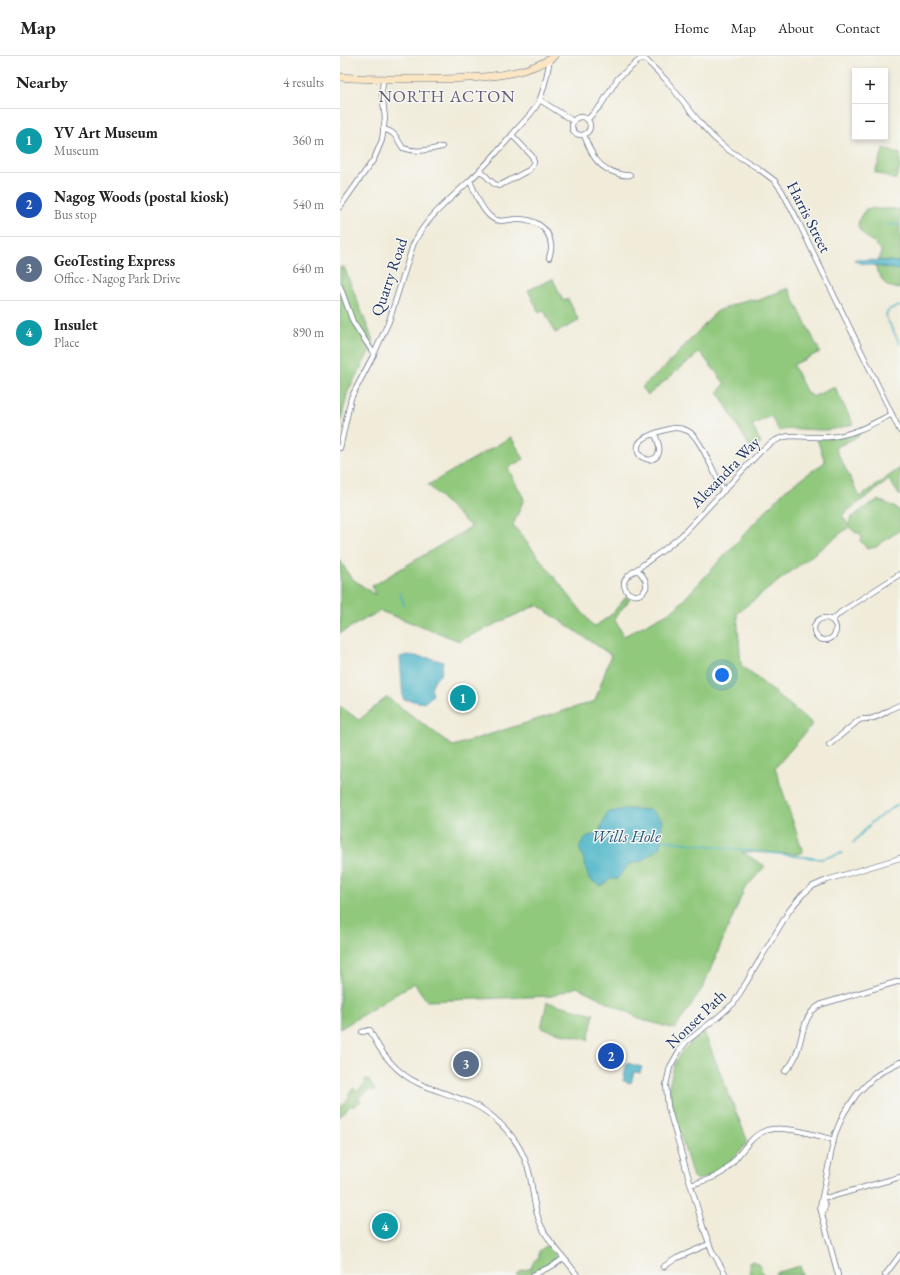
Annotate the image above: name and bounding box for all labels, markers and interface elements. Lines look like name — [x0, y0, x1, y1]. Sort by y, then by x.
text: Map — [20, 15, 56, 40]
text: Home — [674, 19, 709, 37]
text: Map — [731, 19, 756, 37]
text: About — [778, 19, 814, 37]
text: Contact — [836, 19, 880, 37]
map controls — [852, 68, 888, 140]
button: + — [852, 68, 888, 104]
text: Nearby — [16, 71, 68, 93]
text: 4 results — [283, 74, 324, 91]
district label: NORTH ACTON — [378, 85, 516, 107]
button: − — [852, 104, 888, 140]
text: YV Art Museum — [54, 123, 158, 142]
text: 1 — [26, 132, 32, 149]
text: 360 m — [293, 132, 324, 149]
text: Museum — [54, 142, 99, 159]
street label: Harris Street — [782, 178, 836, 256]
text: Nagog Woods (postal kiosk) — [54, 187, 228, 206]
text: 2 — [26, 196, 32, 213]
text: 540 m — [293, 196, 324, 213]
text: Bus stop — [54, 206, 97, 223]
street label: Quarry Road — [366, 234, 412, 319]
text: GeoTesting Express — [54, 251, 175, 270]
text: 3 — [26, 260, 32, 277]
text: 640 m — [293, 260, 324, 277]
text: Office · Nagog Park Drive — [54, 270, 180, 287]
text: Insulet — [54, 315, 98, 334]
text: 4 — [26, 324, 32, 341]
text: 890 m — [293, 324, 324, 341]
text: Place — [54, 334, 80, 351]
street label: Alexandra Way — [685, 431, 765, 513]
your location — [712, 665, 732, 685]
pin: 1 — [450, 683, 476, 713]
water label: Wills Hole — [591, 825, 661, 847]
street label: Nonset Path — [661, 985, 731, 1053]
pin: 2 — [598, 1041, 624, 1071]
pin: 3 — [453, 1049, 479, 1079]
pin: 4 — [372, 1211, 398, 1241]

